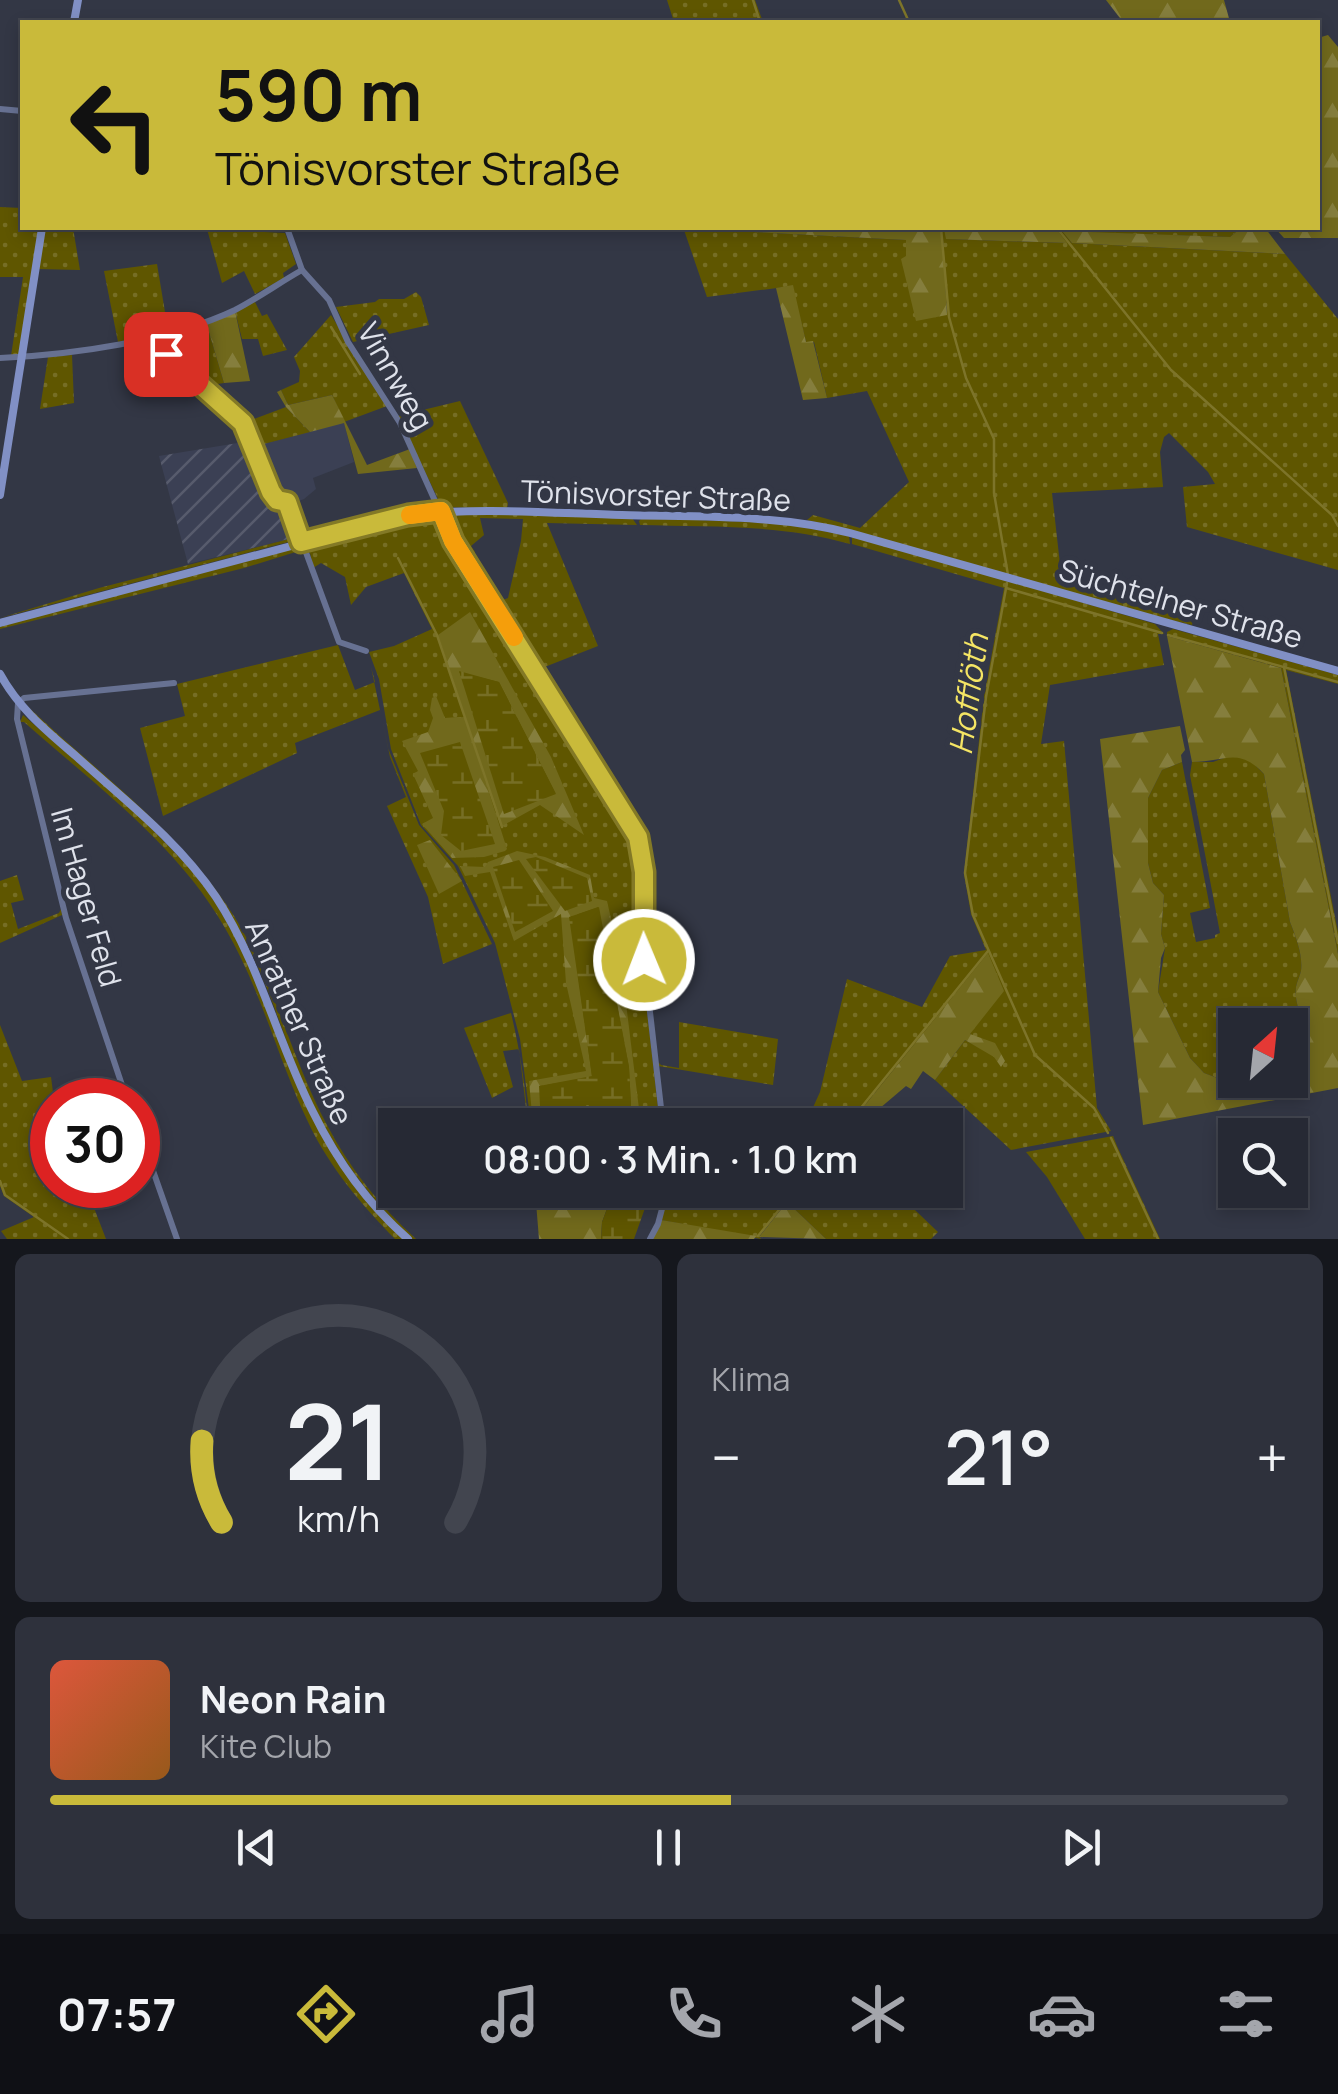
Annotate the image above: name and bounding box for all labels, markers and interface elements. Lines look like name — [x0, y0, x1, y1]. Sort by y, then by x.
text: 590 m — [215, 46, 423, 142]
icon: left — [50, 60, 180, 190]
text: Tönisvorster Straße — [215, 137, 620, 199]
pin — [124, 312, 209, 397]
street label: Vinnweg — [349, 315, 443, 437]
icon: arrive — [139, 327, 194, 382]
street label: Tönisvorster Straße — [520, 470, 792, 520]
street label: Süchtelner Straße — [1054, 549, 1308, 657]
water label: Hofflöth — [938, 630, 998, 757]
street label: Im Hager Feld — [42, 803, 132, 991]
position arrow — [592, 908, 696, 1012]
street label: Anrather Straße — [236, 913, 364, 1131]
north arrow — [1218, 1008, 1308, 1098]
map controls — [1218, 1008, 1308, 1208]
speed limit sign: 30 — [30, 1078, 160, 1208]
button: search — [1218, 1118, 1308, 1208]
text: 08:00 · 3 Min. · 1.0 km — [483, 1132, 858, 1184]
text: Klima — [712, 1357, 790, 1401]
text: 21 — [285, 1369, 392, 1511]
text: 21° — [944, 1405, 1053, 1508]
text: − — [712, 1419, 741, 1495]
text: + — [1256, 1419, 1288, 1495]
text: km/h — [297, 1494, 380, 1543]
text: Neon Rain — [200, 1672, 386, 1724]
text: Kite Club — [200, 1724, 332, 1768]
icon: previous — [229, 1820, 284, 1875]
icon: pause — [641, 1820, 696, 1875]
icon: next — [1054, 1820, 1109, 1875]
icon: directions — [291, 1979, 361, 2049]
icon: music — [475, 1979, 545, 2049]
icon: phone — [659, 1979, 729, 2049]
icon: climate — [843, 1979, 913, 2049]
icon: car — [1027, 1979, 1097, 2049]
icon: filters — [1211, 1979, 1281, 2049]
text: 07:57 — [57, 1983, 176, 2045]

